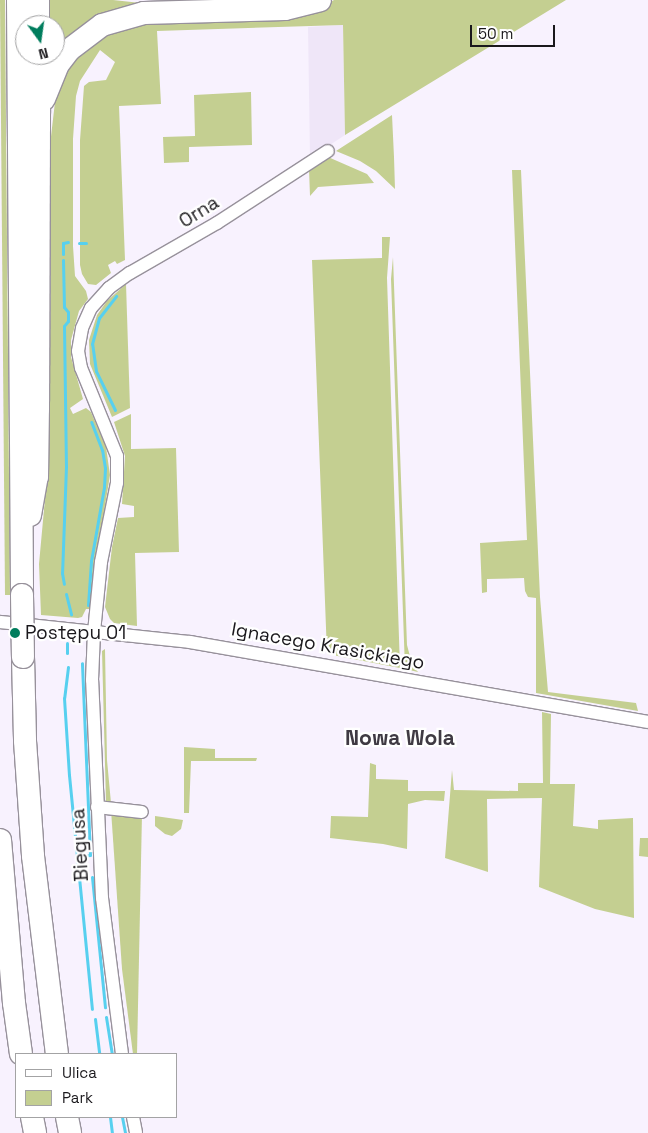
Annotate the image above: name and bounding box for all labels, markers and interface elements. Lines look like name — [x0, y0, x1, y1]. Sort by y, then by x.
north arrow — [15, 15, 65, 65]
scale bar — [473, 15, 558, 47]
text: 50 m — [478, 24, 513, 43]
text: N — [37, 44, 50, 63]
street label: Orna — [175, 191, 223, 233]
street label: Ignacego Krasickiego — [230, 618, 426, 674]
place label: Postępu 01 — [25, 622, 126, 644]
marker: Postępu 01 — [9, 627, 21, 639]
district label: Nowa Wola — [345, 725, 455, 751]
street label: Biegusa — [67, 808, 93, 882]
legend — [15, 1053, 178, 1118]
text: Ulica — [62, 1063, 97, 1082]
text: Park — [62, 1088, 93, 1107]

